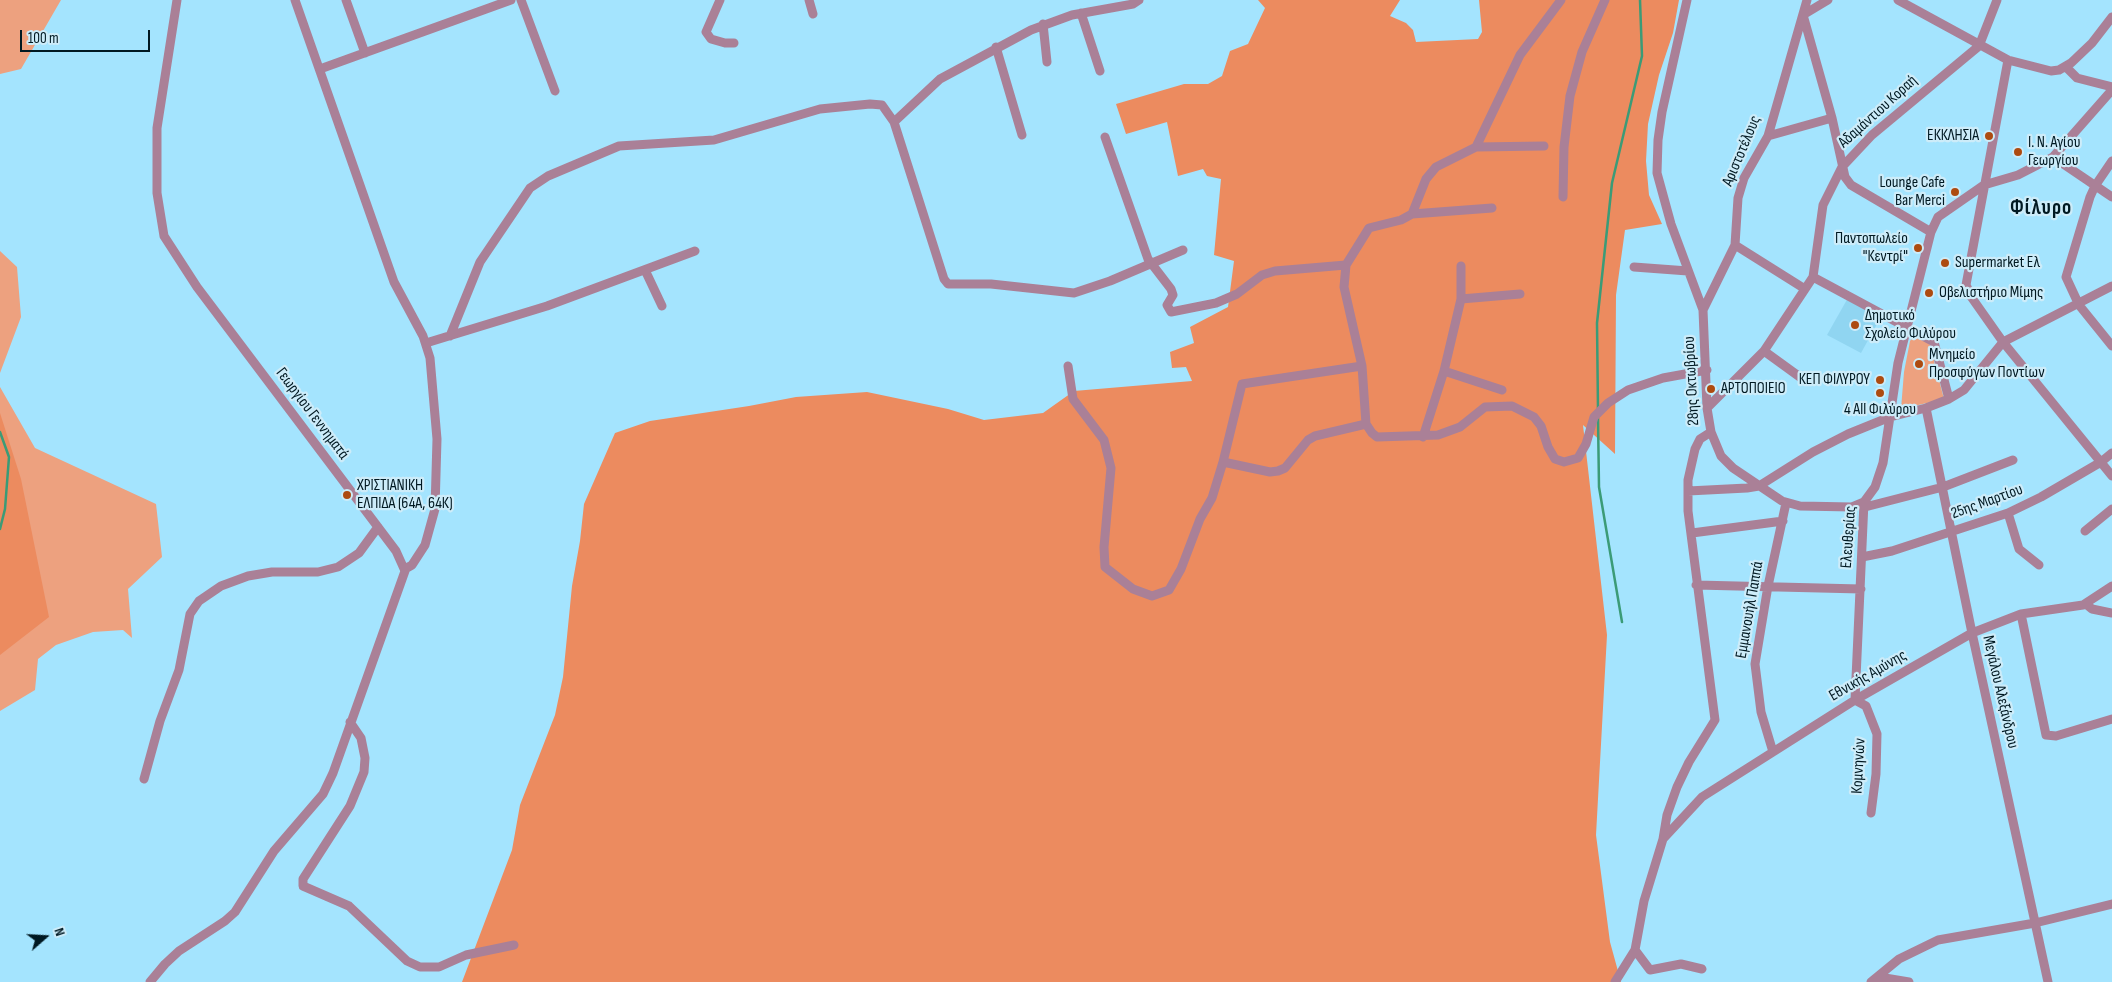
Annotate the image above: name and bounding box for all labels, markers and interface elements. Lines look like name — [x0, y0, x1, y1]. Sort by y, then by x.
scale bar — [22, 20, 152, 52]
text: 100 m — [28, 29, 59, 48]
street label: Αδαμάντιου Κοραή — [1835, 72, 1921, 152]
street label: Αριστοτέλους — [1719, 113, 1765, 189]
place label: ΕΚΚΛΗΣΙΑ — [1927, 126, 1979, 146]
marker: ΕΚΚΛΗΣΙΑ — [1983, 130, 1995, 142]
place label: Ι. Ν. Αγίου Γεωργίου — [2028, 133, 2080, 171]
marker: Ι. Ν. Αγίου Γεωργίου — [2012, 146, 2024, 158]
place label: Lounge Cafe Bar Merci — [1879, 173, 1945, 211]
marker: Lounge Cafe Bar Merci — [1949, 186, 1961, 198]
district label: Φίλυρο — [2009, 196, 2073, 222]
place label: Παντοπωλείο "Κεντρί" — [1835, 229, 1908, 267]
marker: Παντοπωλείο "Κεντρί" — [1912, 242, 1924, 254]
place label: Supermarket Ελ — [1955, 253, 2040, 273]
marker: Supermarket Ελ — [1939, 257, 1951, 269]
place label: Οβελιστήριο Μίμης — [1939, 283, 2043, 303]
marker: Οβελιστήριο Μίμης — [1923, 287, 1935, 299]
place label: Δημοτικό Σχολείο Φιλύρου — [1865, 306, 1956, 344]
marker: Δημοτικό Σχολείο Φιλύρου — [1849, 319, 1861, 331]
street label: 28ης Οκτωβρίου — [1680, 336, 1704, 426]
place label: Μνημείο Προσφύγων Ποντίων — [1929, 345, 2044, 383]
marker: Μνημείο Προσφύγων Ποντίων — [1913, 358, 1925, 370]
street label: Γεωργίου Γεννηματά — [271, 364, 353, 464]
place label: ΚΕΠ ΦΙΛΥΡΟΥ — [1799, 370, 1870, 390]
marker: ΚΕΠ ΦΙΛΥΡΟΥ — [1874, 374, 1886, 386]
place label: ΑΡΤΟΠΟΙΕΙΟ — [1721, 379, 1786, 399]
marker: ΑΡΤΟΠΟΙΕΙΟ — [1705, 383, 1717, 395]
marker: 4 All Φιλύρου — [1874, 387, 1886, 399]
place label: 4 All Φιλύρου — [1844, 400, 1916, 420]
place label: ΧΡΙΣΤΙΑΝΙΚΗ ΕΛΠΙΔΑ (64Α, 64Κ) — [357, 476, 453, 514]
street label: 25ης Μαρτίου — [1948, 480, 2026, 524]
marker: ΧΡΙΣΤΙΑΝΙΚΗ ΕΛΠΙΔΑ (64Α, 64Κ) — [341, 489, 353, 501]
street label: Ελευθερίας — [1837, 505, 1861, 569]
street label: Εμμανουήλ Παππά — [1732, 560, 1768, 660]
street label: Μεγάλου Αλεξάνδρου — [1978, 634, 2022, 750]
street label: Εθνικής Αμύνης — [1826, 646, 1910, 706]
street label: Κομνηνών — [1848, 738, 1870, 794]
north arrow — [20, 912, 70, 962]
text: N — [50, 926, 69, 938]

